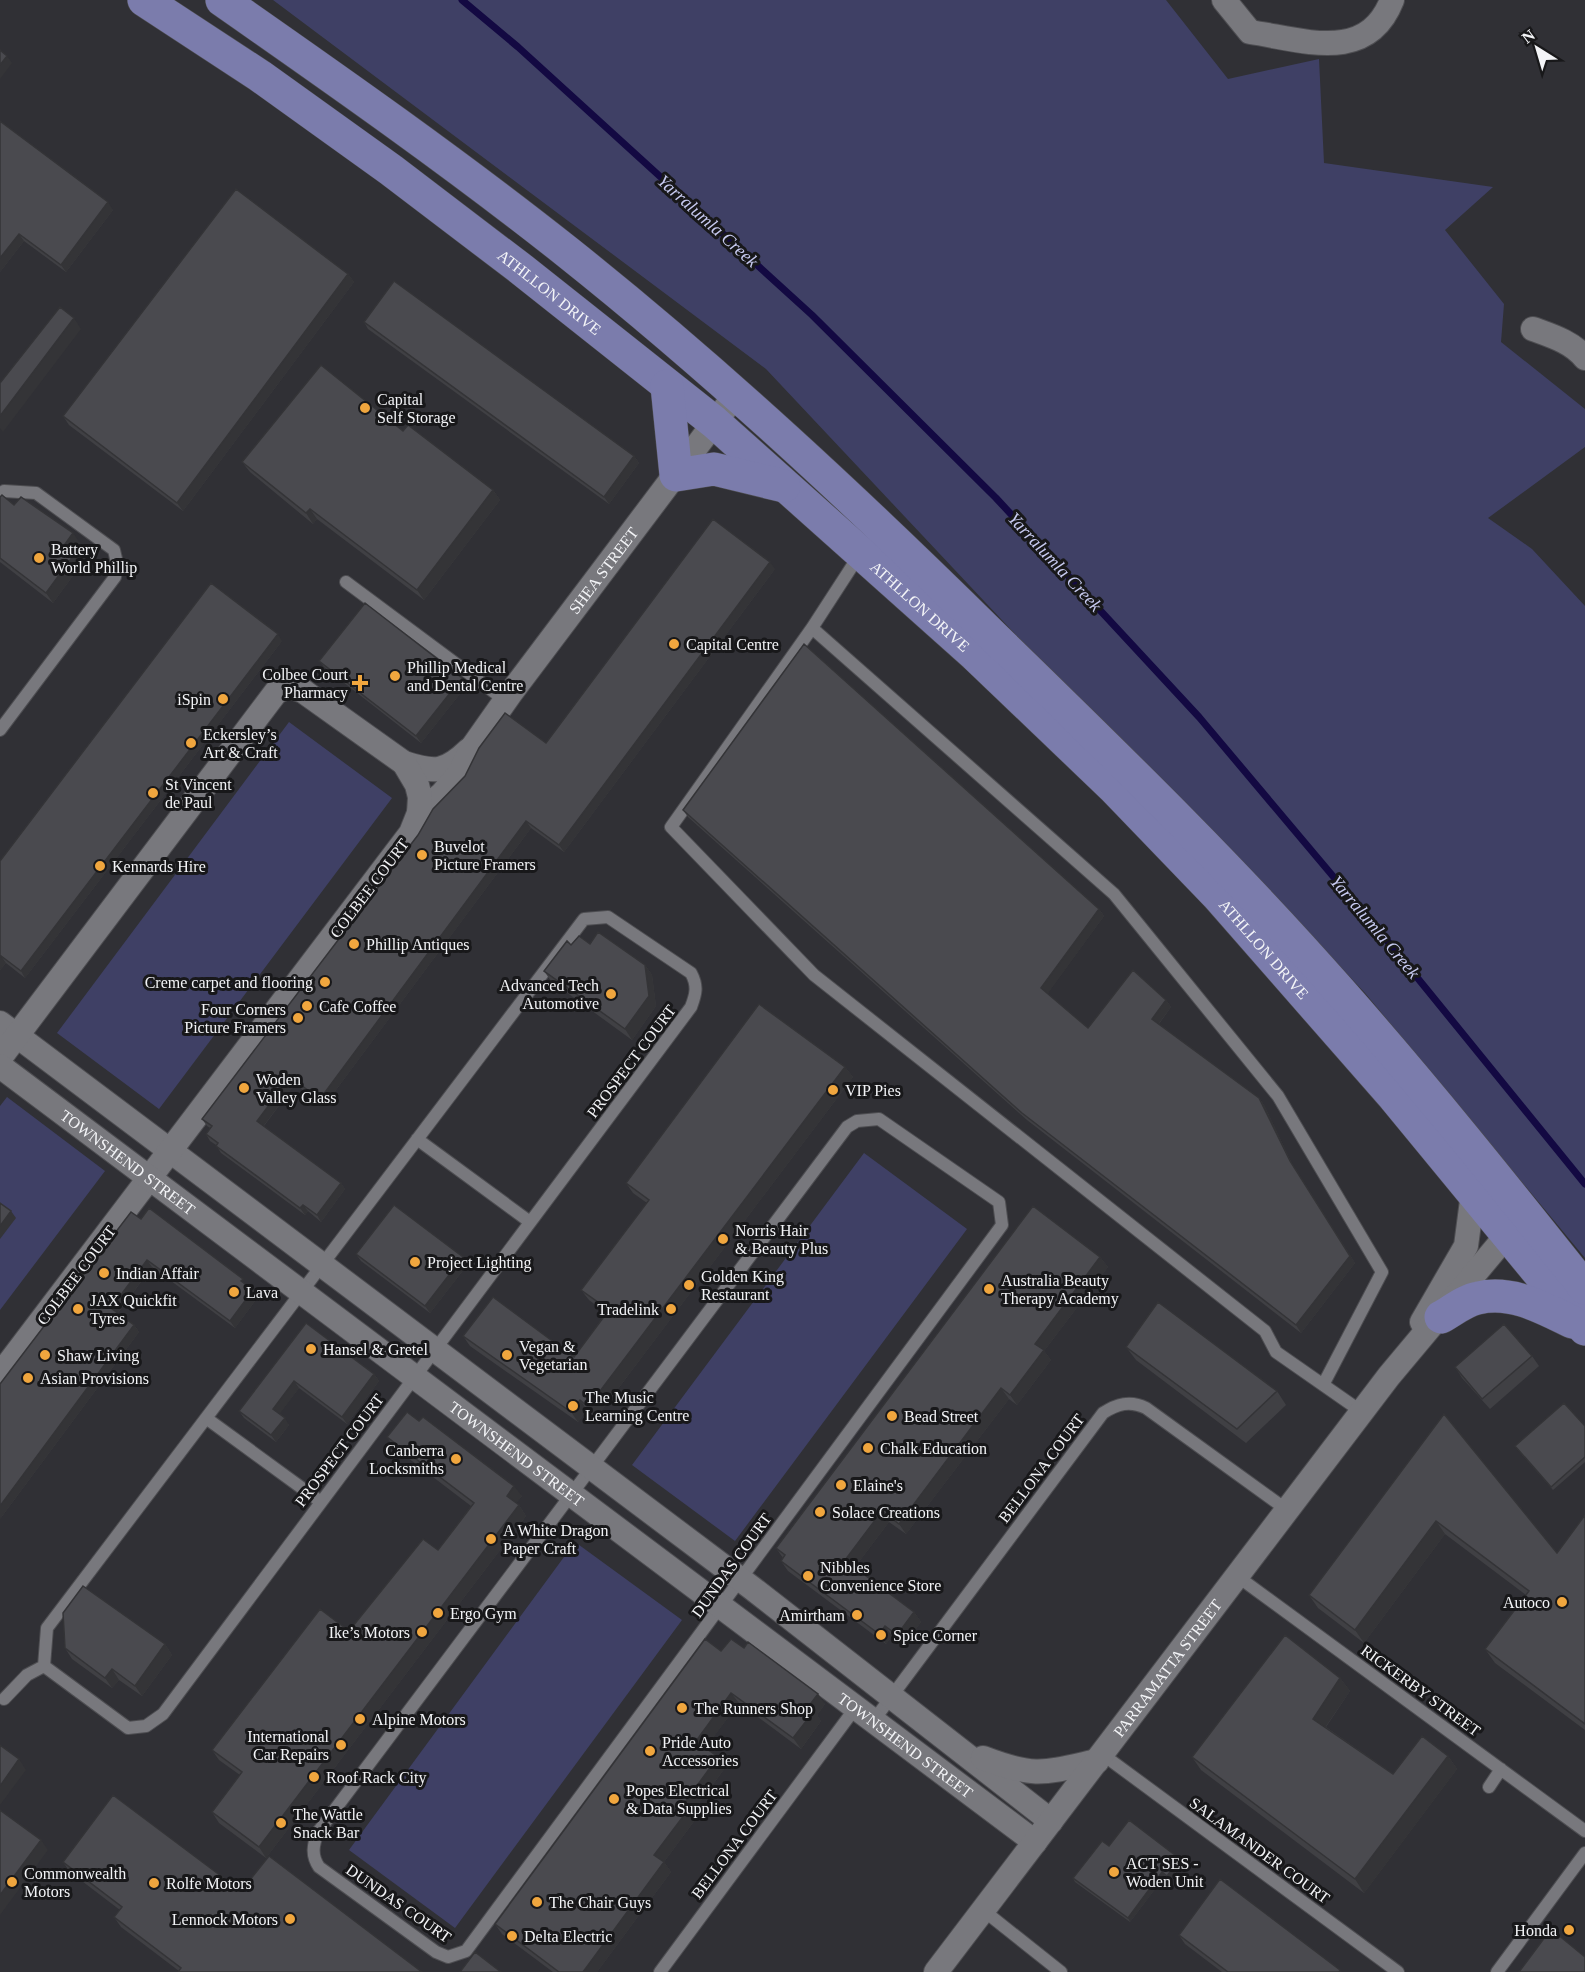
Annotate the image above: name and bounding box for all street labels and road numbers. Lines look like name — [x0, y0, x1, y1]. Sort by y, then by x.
street label: ATHLLON DRIVE — [494, 246, 604, 338]
street label: SHEA STREET — [566, 524, 642, 617]
street label: ATHLLON DRIVE — [867, 558, 973, 655]
street label: COLBEE COURT — [327, 835, 412, 941]
street label: ATHLLON DRIVE — [1216, 896, 1312, 1002]
street label: PROSPECT COURT — [584, 1002, 679, 1121]
street label: TOWNSHEND STREET — [57, 1106, 199, 1218]
street label: COLBEE COURT — [34, 1222, 119, 1328]
street label: PROSPECT COURT — [292, 1391, 387, 1510]
street label: TOWNSHEND STREET — [446, 1398, 587, 1510]
street label: BELLONA COURT — [995, 1411, 1088, 1526]
street label: DUNDAS COURT — [688, 1510, 775, 1620]
street label: PARRAMATTA STREET — [1110, 1596, 1225, 1740]
street label: RICKERBY STREET — [1358, 1642, 1484, 1739]
street label: TOWNSHEND STREET — [835, 1690, 976, 1802]
street label: BELLONA COURT — [688, 1787, 781, 1902]
street label: SALAMANDER COURT — [1187, 1794, 1333, 1907]
street label: DUNDAS COURT — [343, 1861, 455, 1946]

